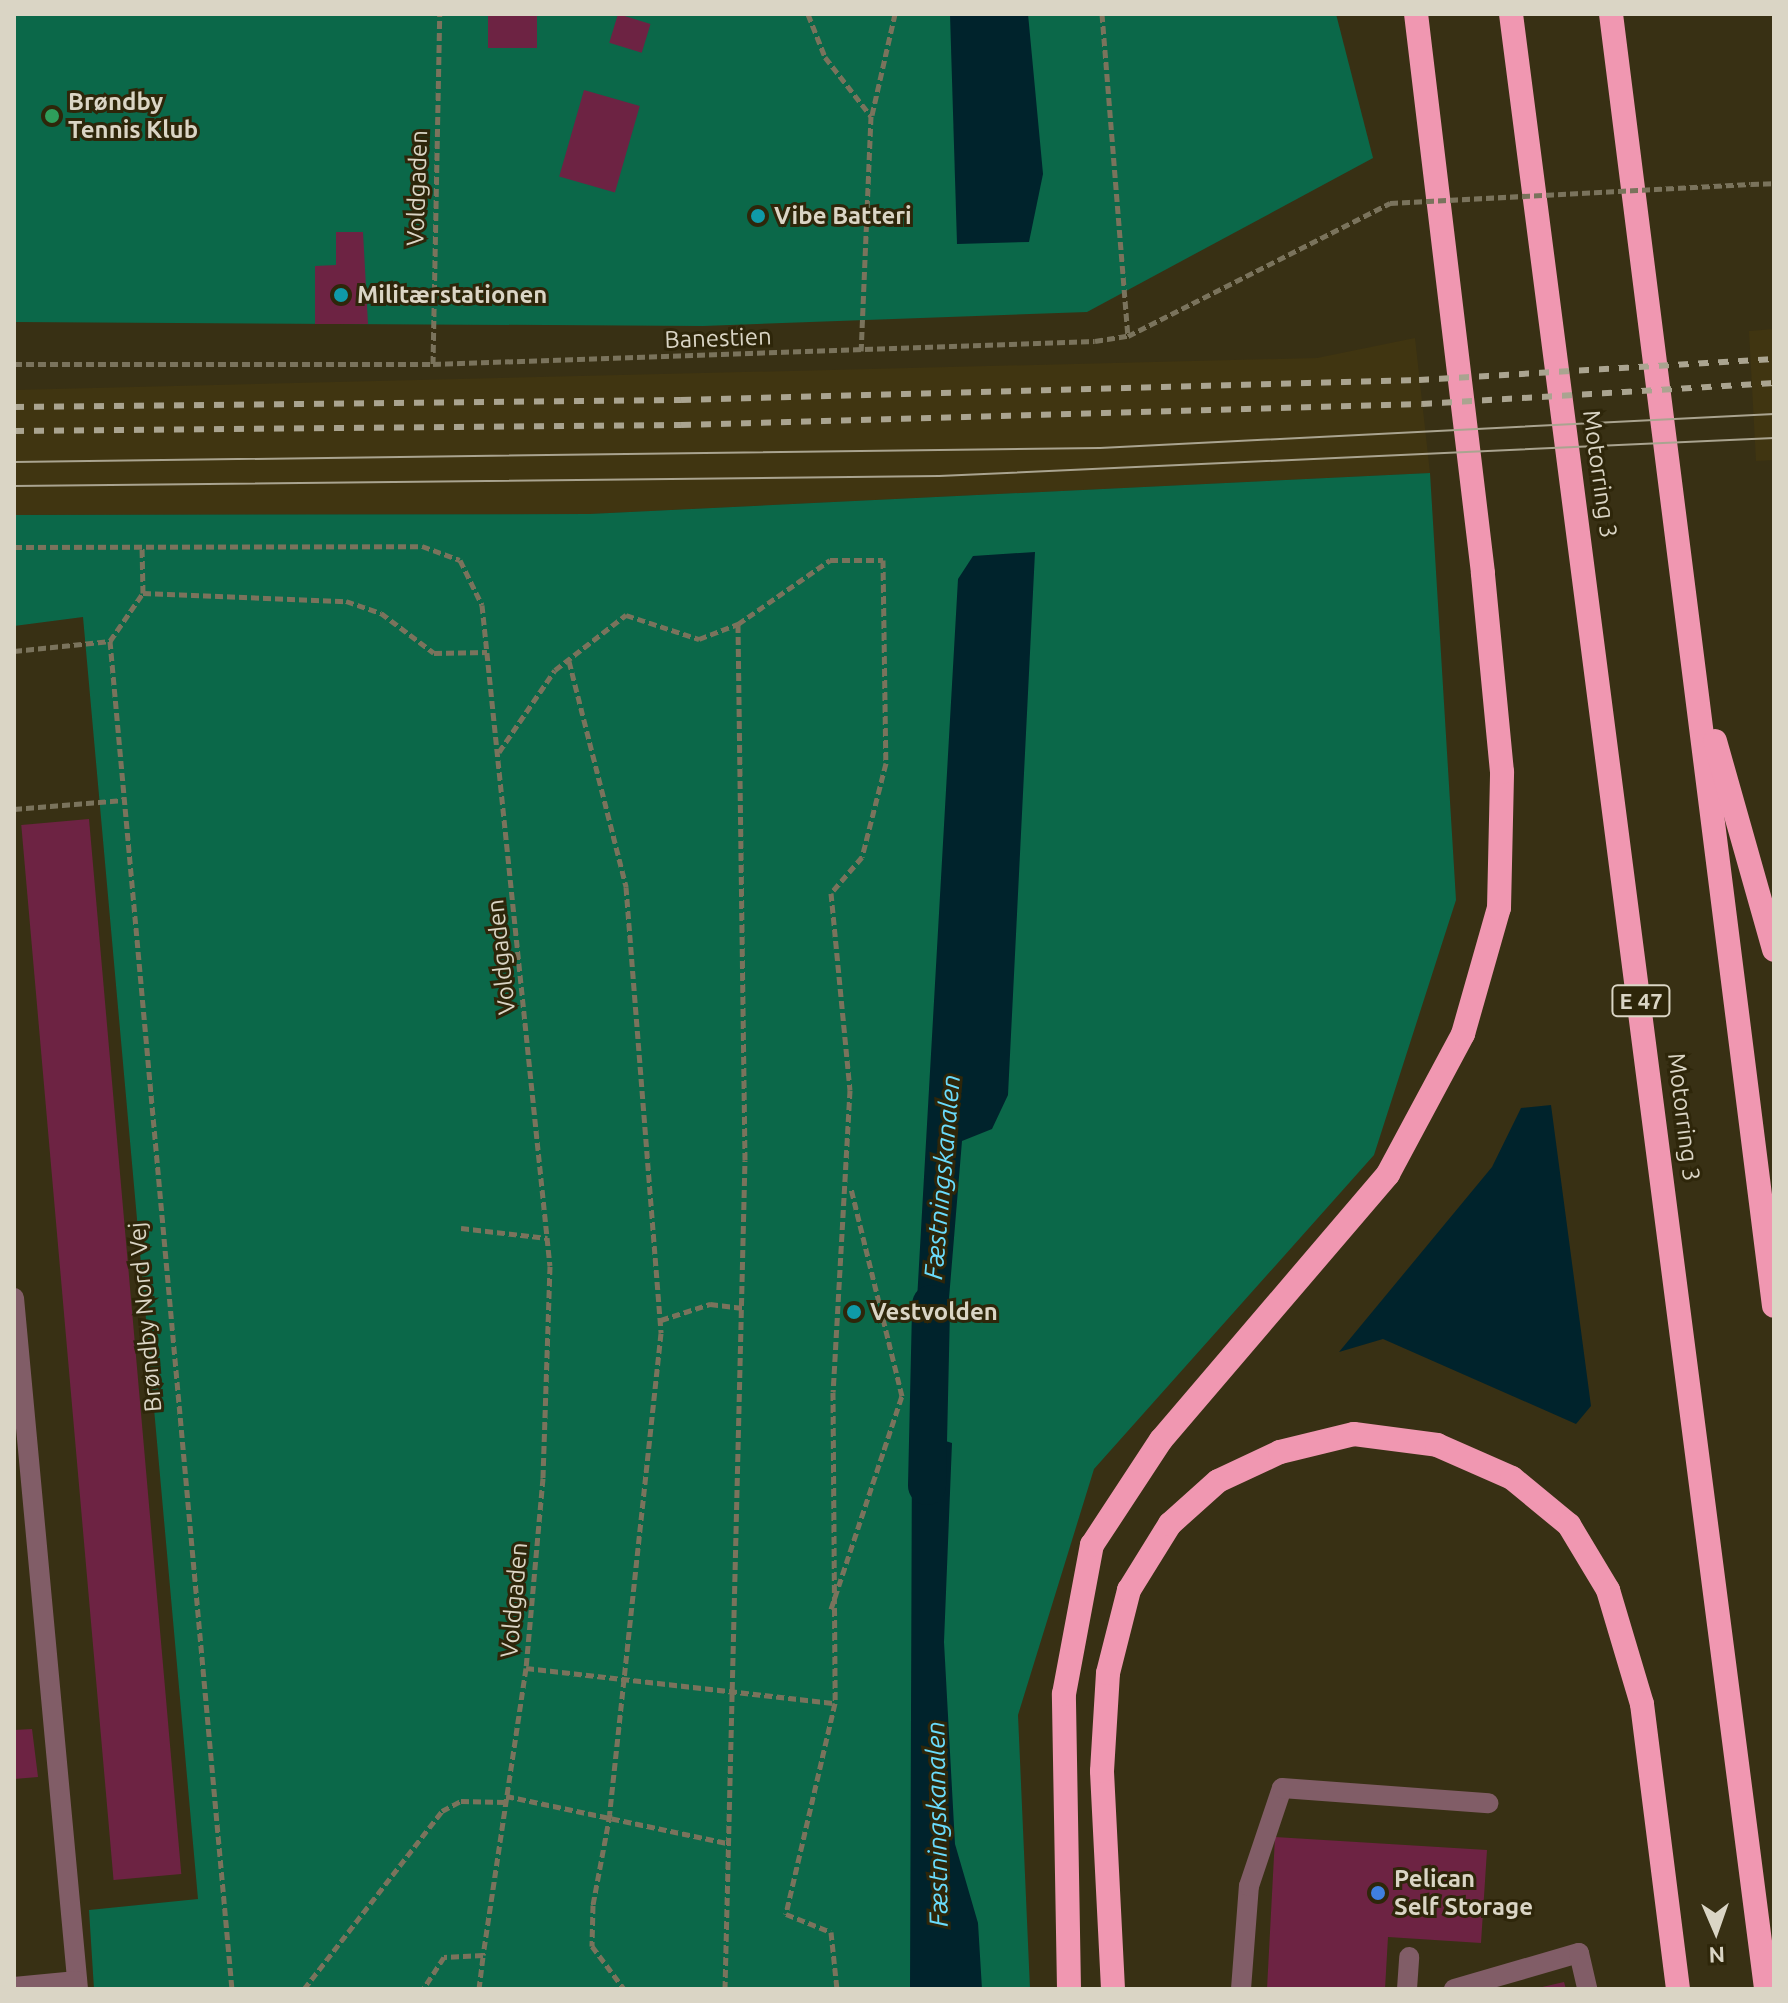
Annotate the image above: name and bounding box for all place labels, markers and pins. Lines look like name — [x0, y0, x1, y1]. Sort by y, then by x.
place label: Brøndby Tennis Klub — [68, 88, 198, 144]
marker: Brøndby Tennis Klub — [43, 107, 61, 125]
place label: Vibe Batteri — [774, 202, 912, 230]
marker: Vibe Batteri — [749, 207, 767, 225]
place label: Militærstationen — [357, 281, 547, 309]
marker: Militærstationen — [332, 286, 350, 304]
place label: Vestvolden — [870, 1298, 998, 1326]
marker: Vestvolden — [845, 1303, 863, 1321]
place label: Pelican Self Storage — [1394, 1865, 1533, 1921]
marker: Pelican Self Storage — [1369, 1884, 1387, 1902]

